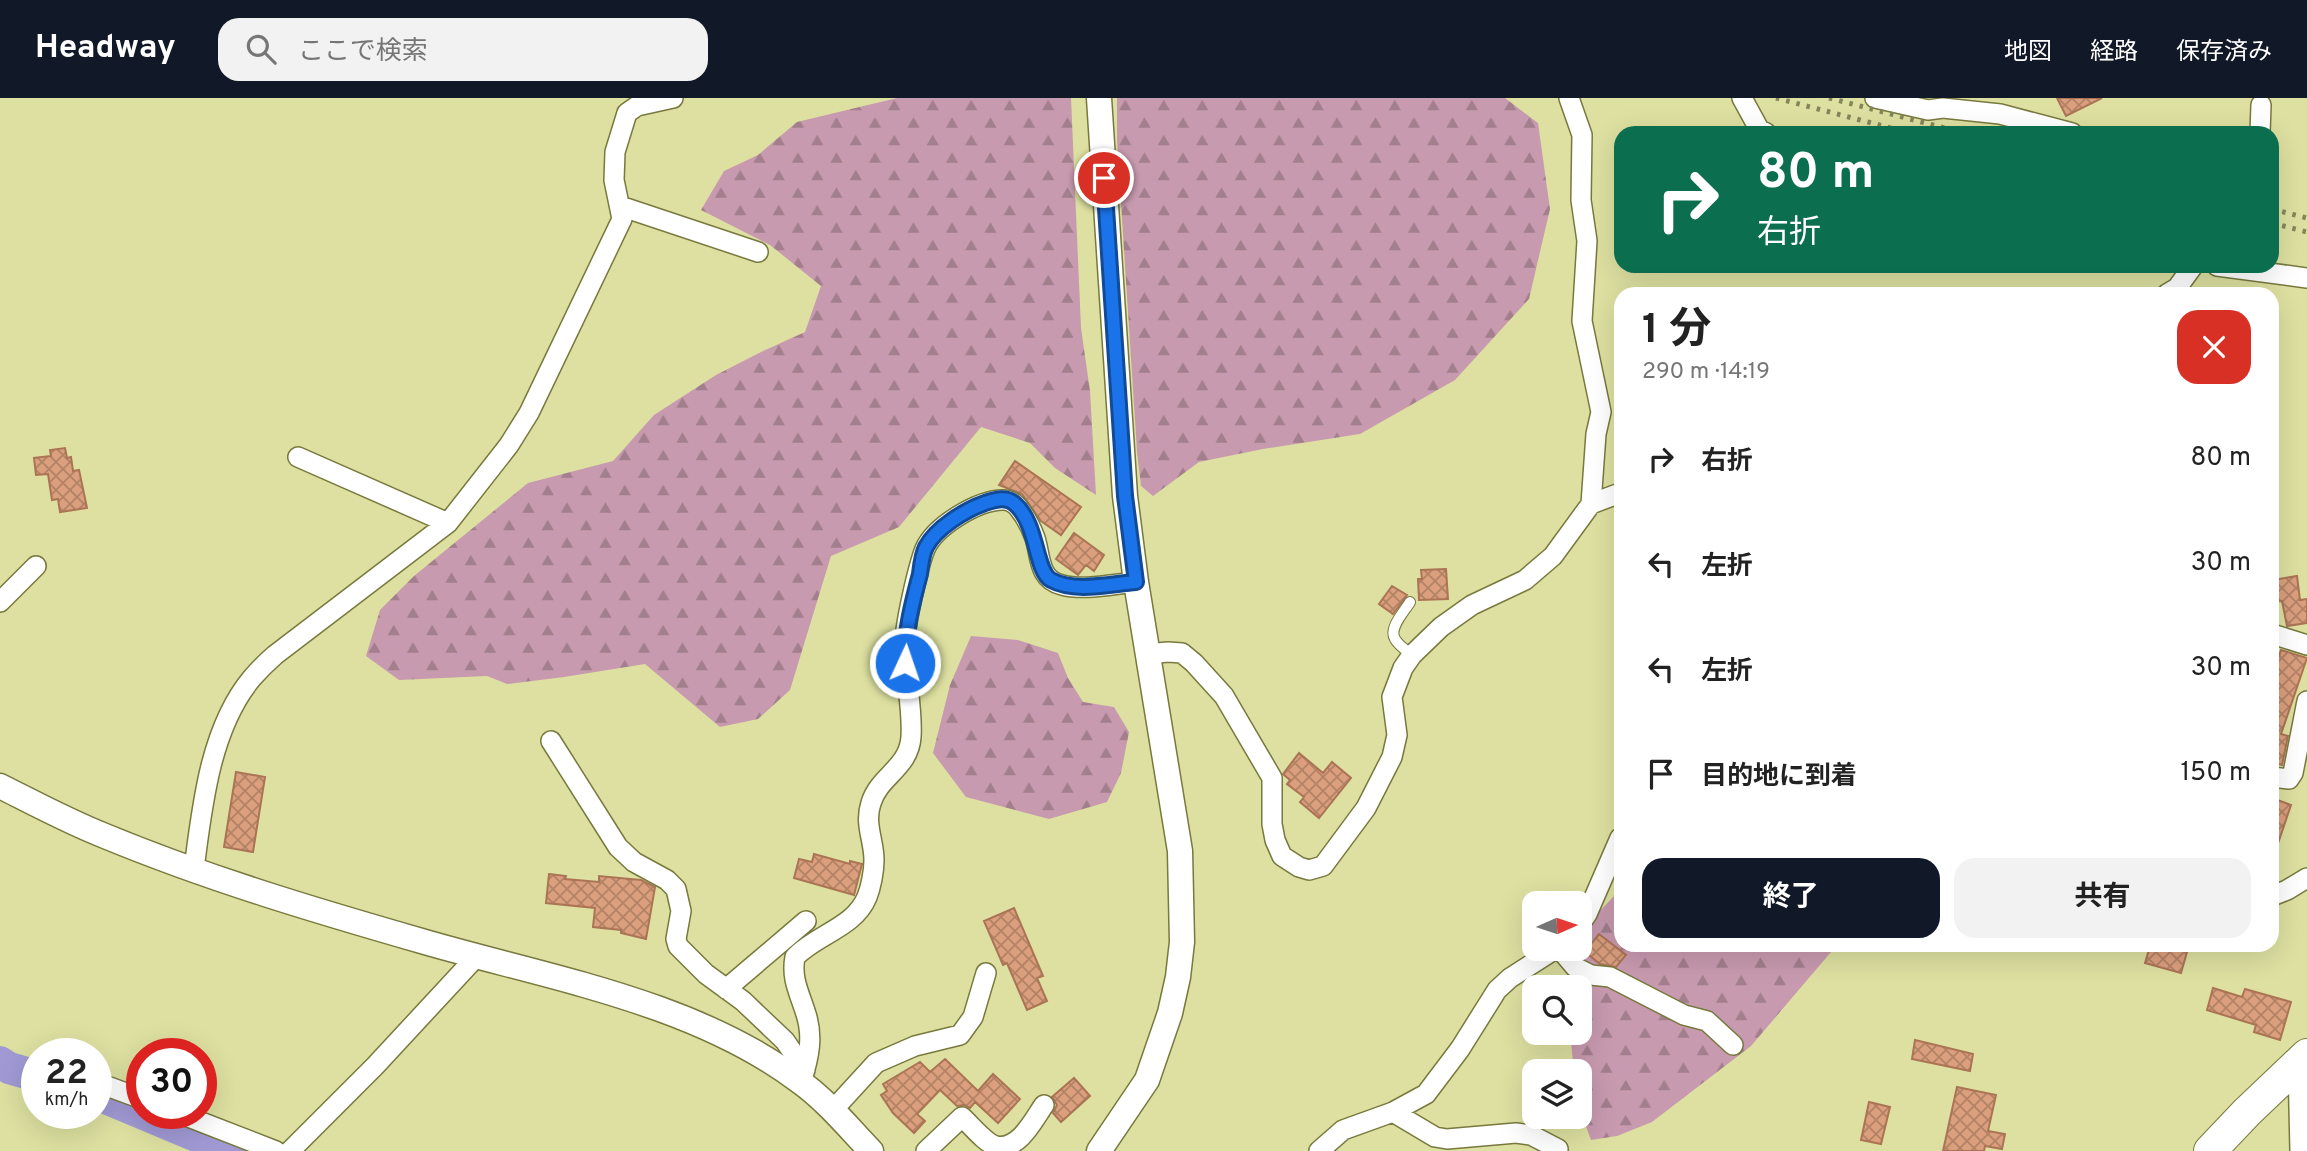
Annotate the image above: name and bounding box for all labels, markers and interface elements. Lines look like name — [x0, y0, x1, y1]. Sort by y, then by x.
search box — [218, 18, 708, 81]
text: Headway — [35, 28, 176, 70]
icon: search — [242, 30, 280, 68]
text: ここで検索 — [298, 36, 428, 69]
text: 地図 — [2004, 38, 2052, 68]
text: 経路 — [2090, 38, 2138, 68]
text: 保存済み — [2176, 38, 2272, 68]
text: 80 m — [1757, 144, 1874, 206]
pin — [1074, 148, 1134, 208]
icon: right — [1642, 154, 1733, 245]
icon: arrive — [1085, 159, 1123, 197]
text: 右折 — [1757, 214, 1821, 254]
text: 1 分 — [1642, 305, 1711, 358]
button: close — [2177, 310, 2251, 384]
text: 290 m · 14:19 — [1642, 358, 1770, 387]
icon: right — [1642, 440, 1680, 478]
text: 80 m — [2191, 442, 2251, 475]
text: 右折 — [1701, 446, 1753, 479]
icon: left — [1642, 545, 1680, 583]
text: 30 m — [2191, 547, 2251, 580]
text: 左折 — [1701, 551, 1753, 584]
position arrow — [868, 626, 942, 700]
icon: left — [1642, 650, 1680, 688]
text: 30 m — [2191, 652, 2251, 685]
text: 左折 — [1701, 656, 1753, 689]
icon: arrive — [1642, 755, 1680, 793]
text: 150 m — [2180, 757, 2251, 790]
text: 目的地に到着 — [1701, 761, 1857, 794]
button: 終了 — [1642, 858, 1940, 938]
button: 共有 — [1954, 858, 2251, 938]
north arrow — [1522, 891, 1592, 961]
map controls — [1522, 891, 1592, 1129]
button: search — [1522, 975, 1592, 1045]
speed limit sign: 30 — [126, 1038, 217, 1129]
text: 22 — [45, 1052, 88, 1096]
button: layers — [1522, 1059, 1592, 1129]
text: km/h — [45, 1089, 88, 1112]

